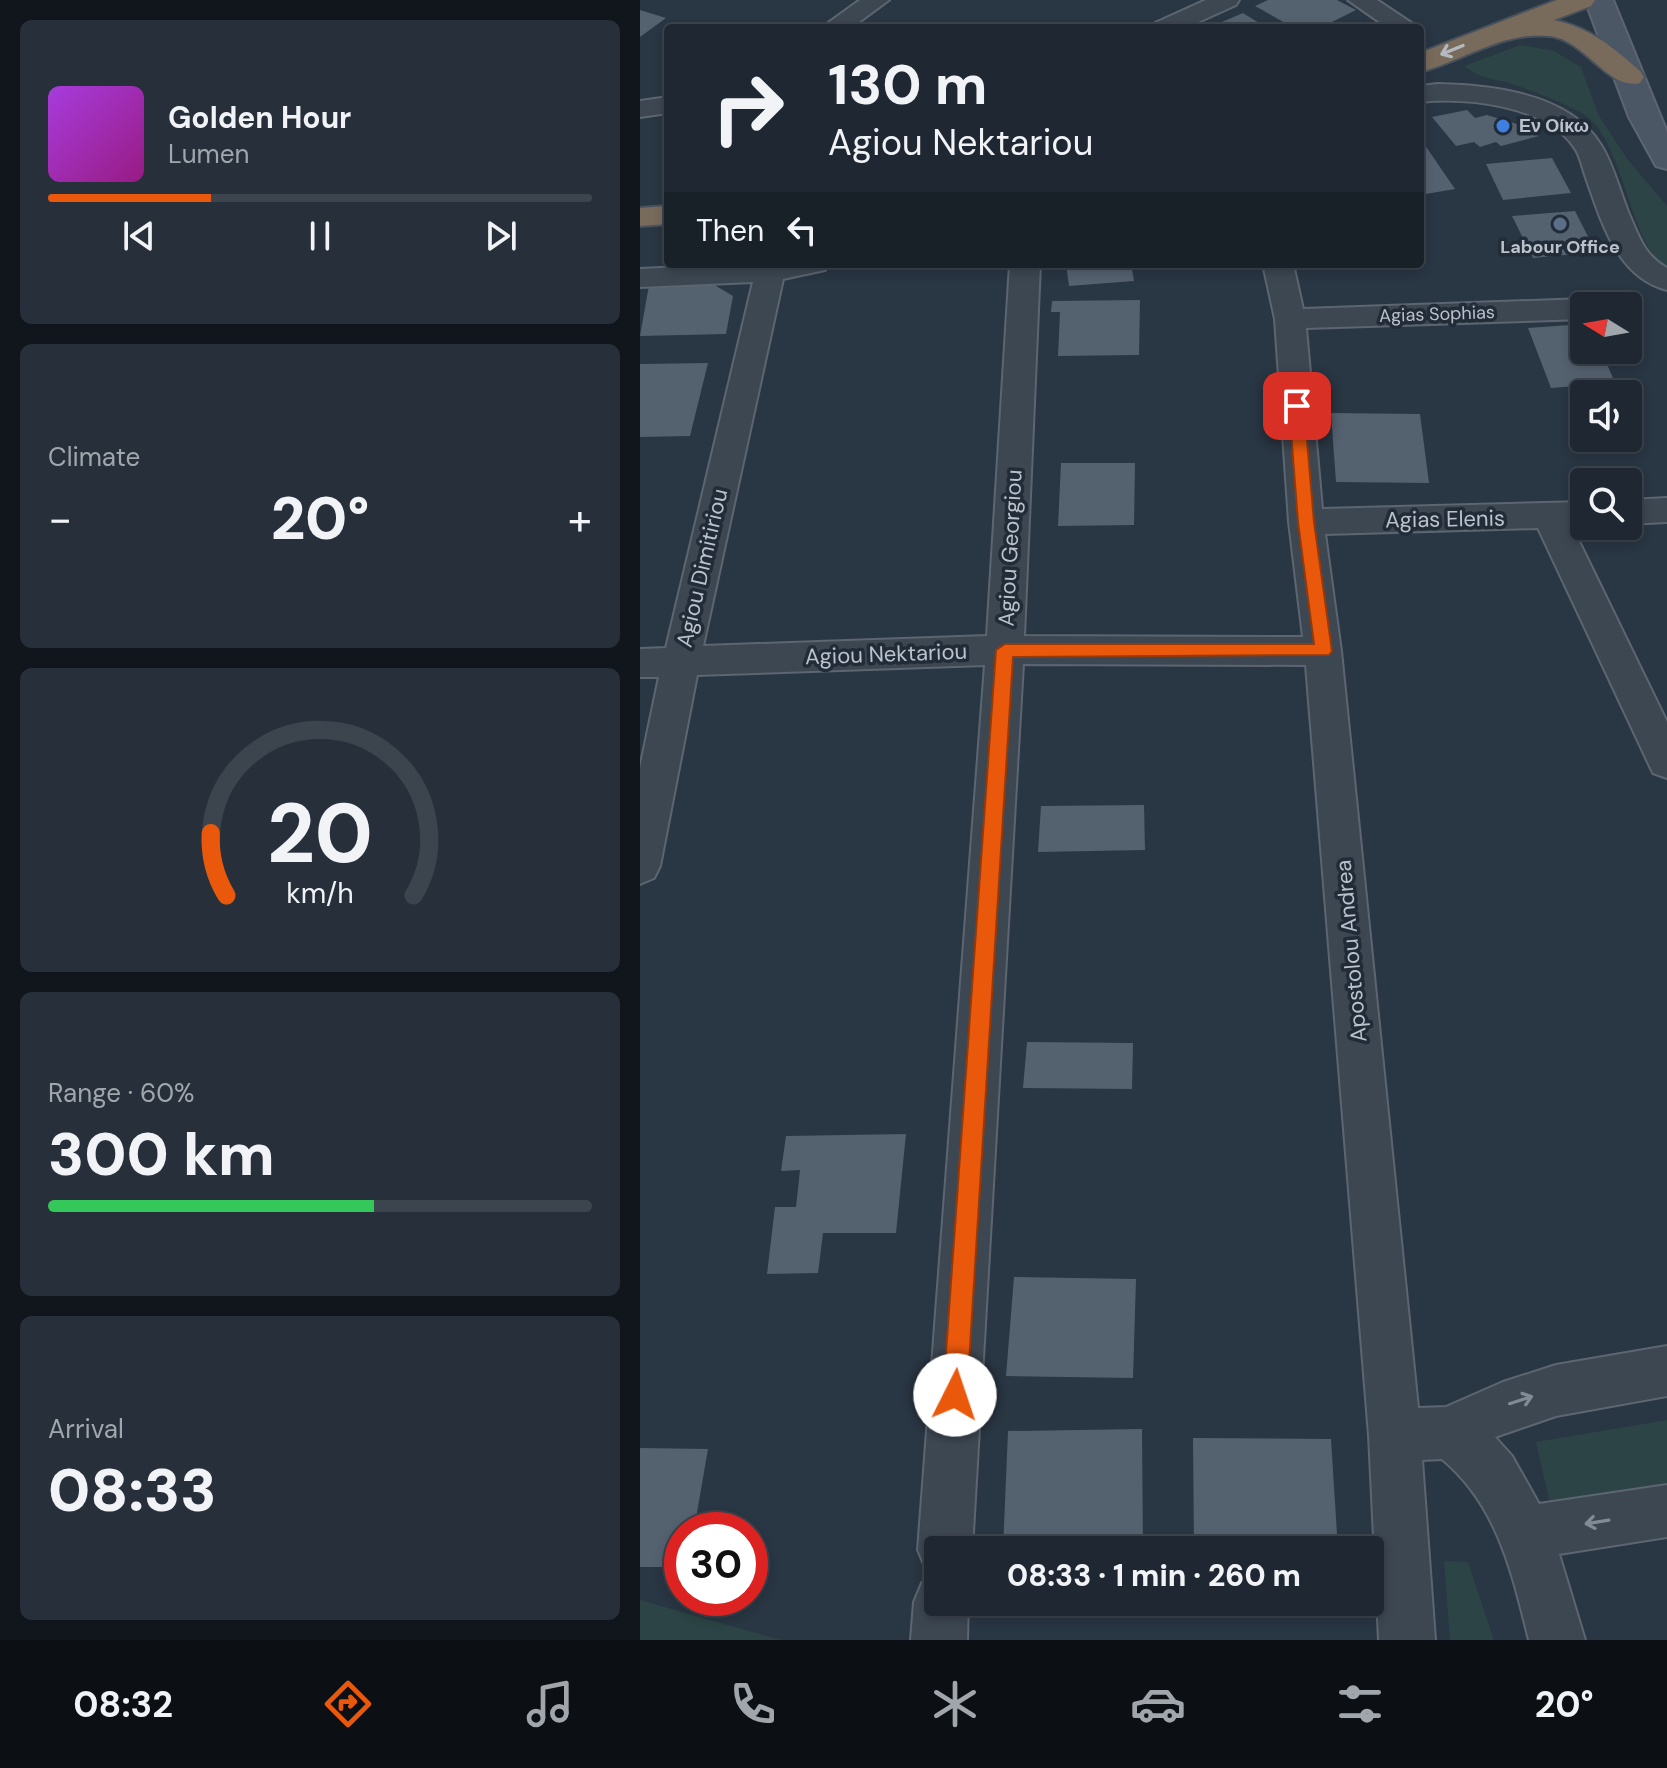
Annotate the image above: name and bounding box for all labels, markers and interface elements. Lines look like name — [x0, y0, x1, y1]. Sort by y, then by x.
one-way arrow — [1440, 44, 1465, 58]
text: 130 m — [828, 48, 987, 121]
icon: right — [696, 56, 800, 160]
text: Golden Hour — [168, 98, 351, 137]
place label: Εν Οίκω — [1519, 114, 1589, 138]
marker: Εν Οίκω — [1494, 117, 1512, 135]
text: Agiou Nektariou — [828, 119, 1093, 166]
text: Lumen — [168, 137, 249, 171]
icon: left — [780, 208, 824, 252]
text: Then — [696, 211, 764, 250]
icon: previous — [117, 214, 161, 258]
icon: pause — [298, 214, 342, 258]
icon: next — [479, 214, 523, 258]
marker: Labour Office — [1551, 215, 1569, 233]
place label: Labour Office — [1500, 235, 1620, 259]
north arrow — [1570, 292, 1642, 364]
map controls — [1570, 292, 1642, 540]
street label: Agias Sophias — [1379, 300, 1495, 328]
pin — [1263, 372, 1331, 440]
button: sound — [1570, 380, 1642, 452]
icon: arrive — [1275, 384, 1319, 428]
text: Climate — [48, 440, 140, 474]
button: search — [1570, 468, 1642, 540]
street label: Agiou Georgiou — [991, 469, 1029, 627]
text: 20° — [271, 479, 369, 558]
street label: Agiou Dimitiriou — [670, 486, 734, 650]
text: − — [48, 490, 72, 548]
text: + — [568, 490, 592, 548]
street label: Agias Elenis — [1385, 503, 1505, 535]
street label: Agiou Nektariou — [804, 637, 968, 671]
text: 20 — [267, 779, 373, 888]
street label: Apostolou Andrea — [1329, 859, 1373, 1043]
text: km/h — [286, 875, 354, 912]
text: Range · 60% — [48, 1076, 194, 1110]
text: 300 km — [48, 1115, 275, 1194]
position arrow — [913, 1353, 997, 1437]
one-way arrow — [1508, 1391, 1533, 1406]
text: Arrival — [48, 1412, 124, 1446]
text: 08:33 — [48, 1451, 217, 1530]
speed limit sign: 30 — [664, 1512, 768, 1616]
one-way arrow — [1585, 1515, 1610, 1530]
text: 08:33 · 1 min · 260 m — [1007, 1556, 1301, 1595]
icon: directions — [320, 1676, 376, 1732]
icon: music — [522, 1676, 578, 1732]
icon: phone — [725, 1676, 781, 1732]
icon: climate — [927, 1676, 983, 1732]
icon: car — [1130, 1676, 1186, 1732]
icon: filters — [1332, 1676, 1388, 1732]
text: 08:32 — [73, 1681, 173, 1728]
text: 20° — [1535, 1681, 1594, 1728]

